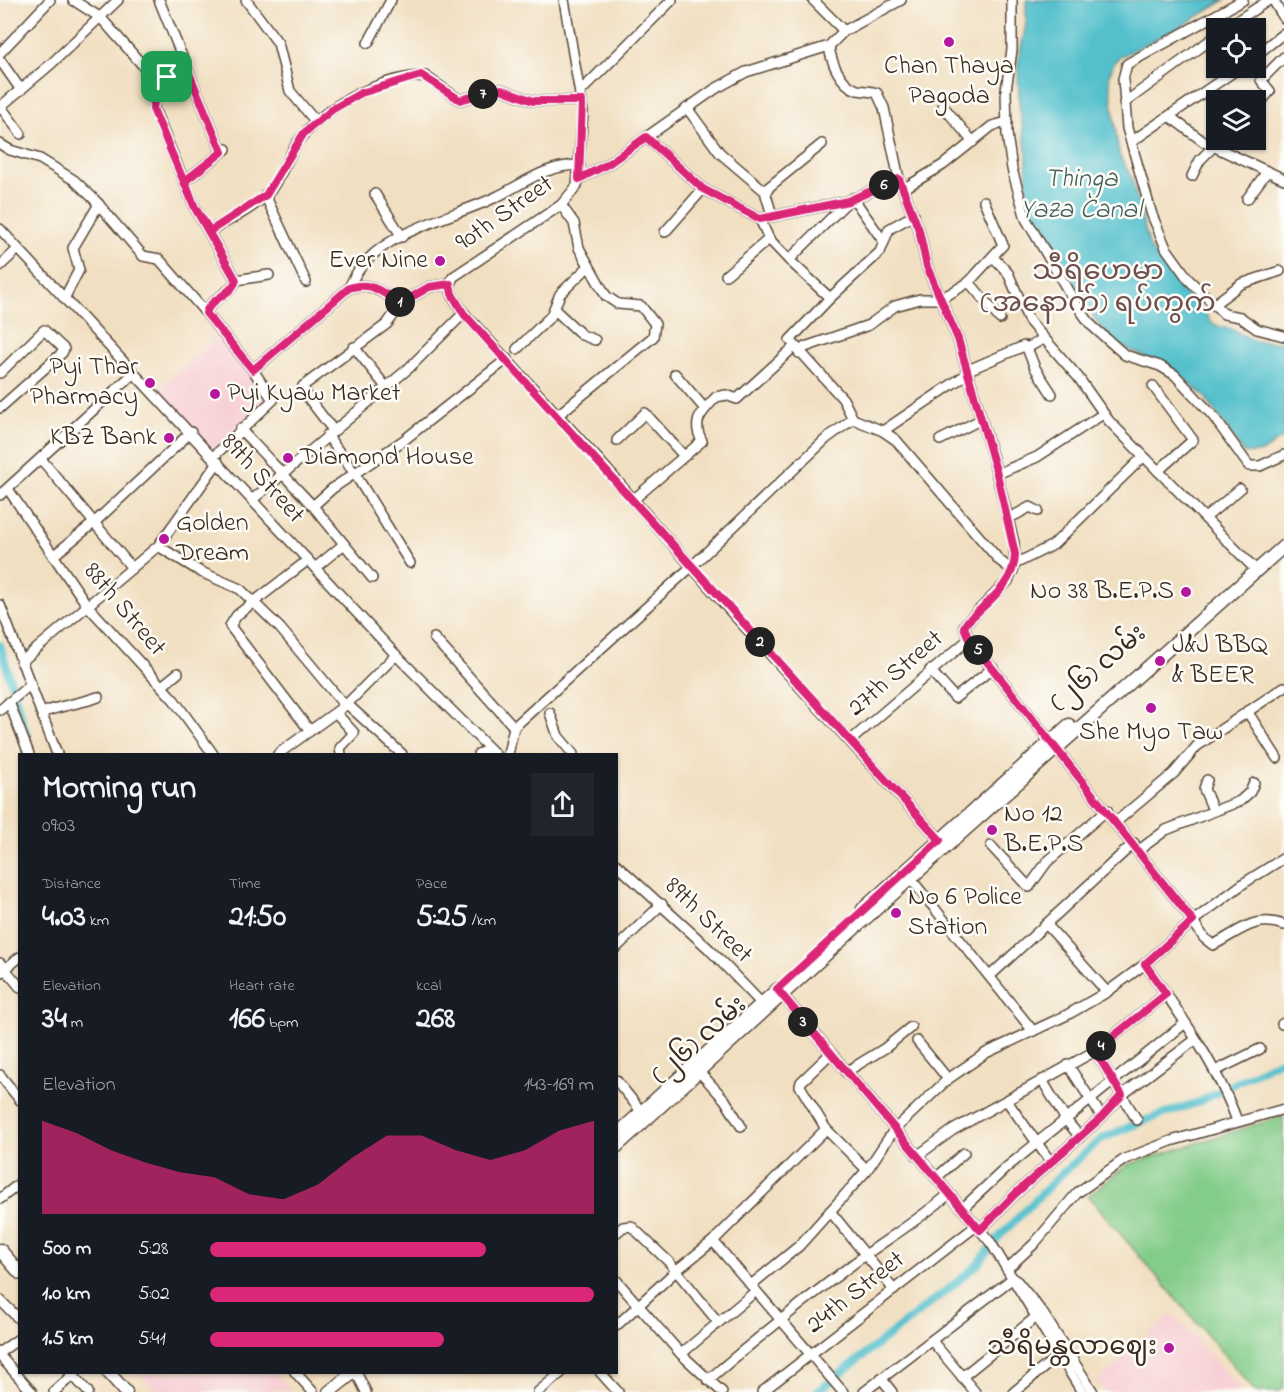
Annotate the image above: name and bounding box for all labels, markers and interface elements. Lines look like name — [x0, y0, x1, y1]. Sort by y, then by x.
map controls — [1206, 18, 1266, 150]
button: locate — [1206, 18, 1266, 78]
marker: Chan Thaya Pagoda — [942, 35, 956, 49]
place label: Chan Thaya Pagoda — [884, 48, 1014, 116]
pin — [141, 51, 192, 102]
icon: arrive — [150, 60, 183, 93]
pin: 7 — [468, 79, 498, 109]
text: 7 — [480, 82, 486, 106]
button: layers — [1206, 90, 1266, 150]
water label: Thinga Yaza Canal — [1020, 160, 1145, 230]
street label: 90th Street — [448, 166, 562, 262]
pin: 6 — [869, 170, 899, 200]
text: 6 — [880, 173, 888, 197]
place label: Ever Nine — [329, 242, 428, 280]
district label: သီရိဟေမာ (အနောက်) ရပ်ကွက် — [980, 252, 1216, 325]
marker: Ever Nine — [433, 254, 447, 268]
pin: 1 — [385, 287, 415, 317]
text: 1 — [397, 290, 403, 314]
place label: Pyi Thar Pharmacy — [30, 349, 139, 417]
place label: Pyi Kyaw Market — [227, 375, 401, 413]
marker: Pyi Thar Pharmacy — [143, 376, 157, 390]
marker: Pyi Kyaw Market — [208, 387, 222, 401]
place label: KBZ Bank — [50, 419, 158, 457]
street label: 89th Street — [211, 425, 313, 533]
marker: KBZ Bank — [162, 431, 176, 445]
place label: Diamond House — [299, 439, 474, 477]
marker: Diamond House — [281, 451, 295, 465]
place label: Golden Dream — [175, 505, 249, 573]
marker: Golden Dream — [157, 532, 171, 546]
street label: 88th Street — [73, 555, 175, 666]
place label: No 38 B.E.P.S — [1030, 573, 1174, 611]
marker: No 38 B.E.P.S — [1179, 585, 1193, 599]
street label: (၂၆) လမ်း — [1042, 615, 1156, 722]
street label: 27th Street — [839, 621, 953, 727]
pin: 2 — [745, 627, 775, 657]
place label: J&J BBQ & BEER — [1172, 627, 1268, 695]
text: 2 — [756, 630, 764, 654]
pin: 5 — [963, 635, 993, 665]
text: 5 — [973, 638, 983, 662]
marker: J&J BBQ & BEER — [1153, 654, 1167, 668]
marker: She Myo Taw — [1144, 701, 1158, 715]
place label: She Myo Taw — [1079, 714, 1223, 752]
text: Morning run — [42, 765, 196, 813]
button: share — [531, 773, 594, 836]
place label: No 12 B.E.P.S — [1003, 796, 1083, 864]
text: 09:03 — [42, 812, 75, 841]
marker: No 12 B.E.P.S — [985, 823, 999, 837]
street label: 89th Street — [655, 869, 761, 973]
text: Distance — [42, 872, 101, 896]
text: Time — [229, 872, 261, 896]
text: Pace — [416, 872, 447, 896]
place label: No 6 Police Station — [908, 879, 1022, 947]
text: 4.03 — [42, 896, 86, 940]
text: 21:50 — [229, 896, 286, 940]
text: 5:25 — [416, 896, 468, 940]
marker: No 6 Police Station — [889, 906, 903, 920]
text: km — [86, 909, 109, 933]
text: /km — [468, 909, 496, 933]
text: Elevation — [42, 974, 101, 998]
text: Heart rate — [229, 974, 295, 998]
text: kcal — [416, 974, 441, 998]
street label: (၂၆) လမ်း — [643, 987, 756, 1094]
text: 34 — [42, 998, 67, 1042]
text: 166 — [229, 998, 265, 1042]
text: 268 — [416, 998, 455, 1042]
pin: 3 — [788, 1007, 818, 1037]
text: 3 — [800, 1010, 806, 1034]
text: m — [67, 1011, 83, 1035]
text: bpm — [265, 1011, 299, 1035]
pin: 4 — [1086, 1031, 1116, 1061]
text: 4 — [1098, 1034, 1104, 1058]
text: Elevation — [42, 1071, 116, 1100]
text: 143–169 m — [524, 1071, 594, 1100]
text: 500 m — [42, 1235, 91, 1264]
text: 5:28 — [138, 1235, 169, 1264]
street label: 24th Street — [798, 1242, 914, 1344]
text: 1.0 km — [42, 1280, 90, 1309]
text: 5:02 — [138, 1280, 170, 1309]
text: 1.5 km — [42, 1325, 93, 1354]
text: 5:41 — [138, 1325, 166, 1354]
place label: သီရိမန္တလာဈေး — [987, 1328, 1157, 1367]
marker: သီရိမန္တလာဈေး — [1162, 1341, 1176, 1355]

